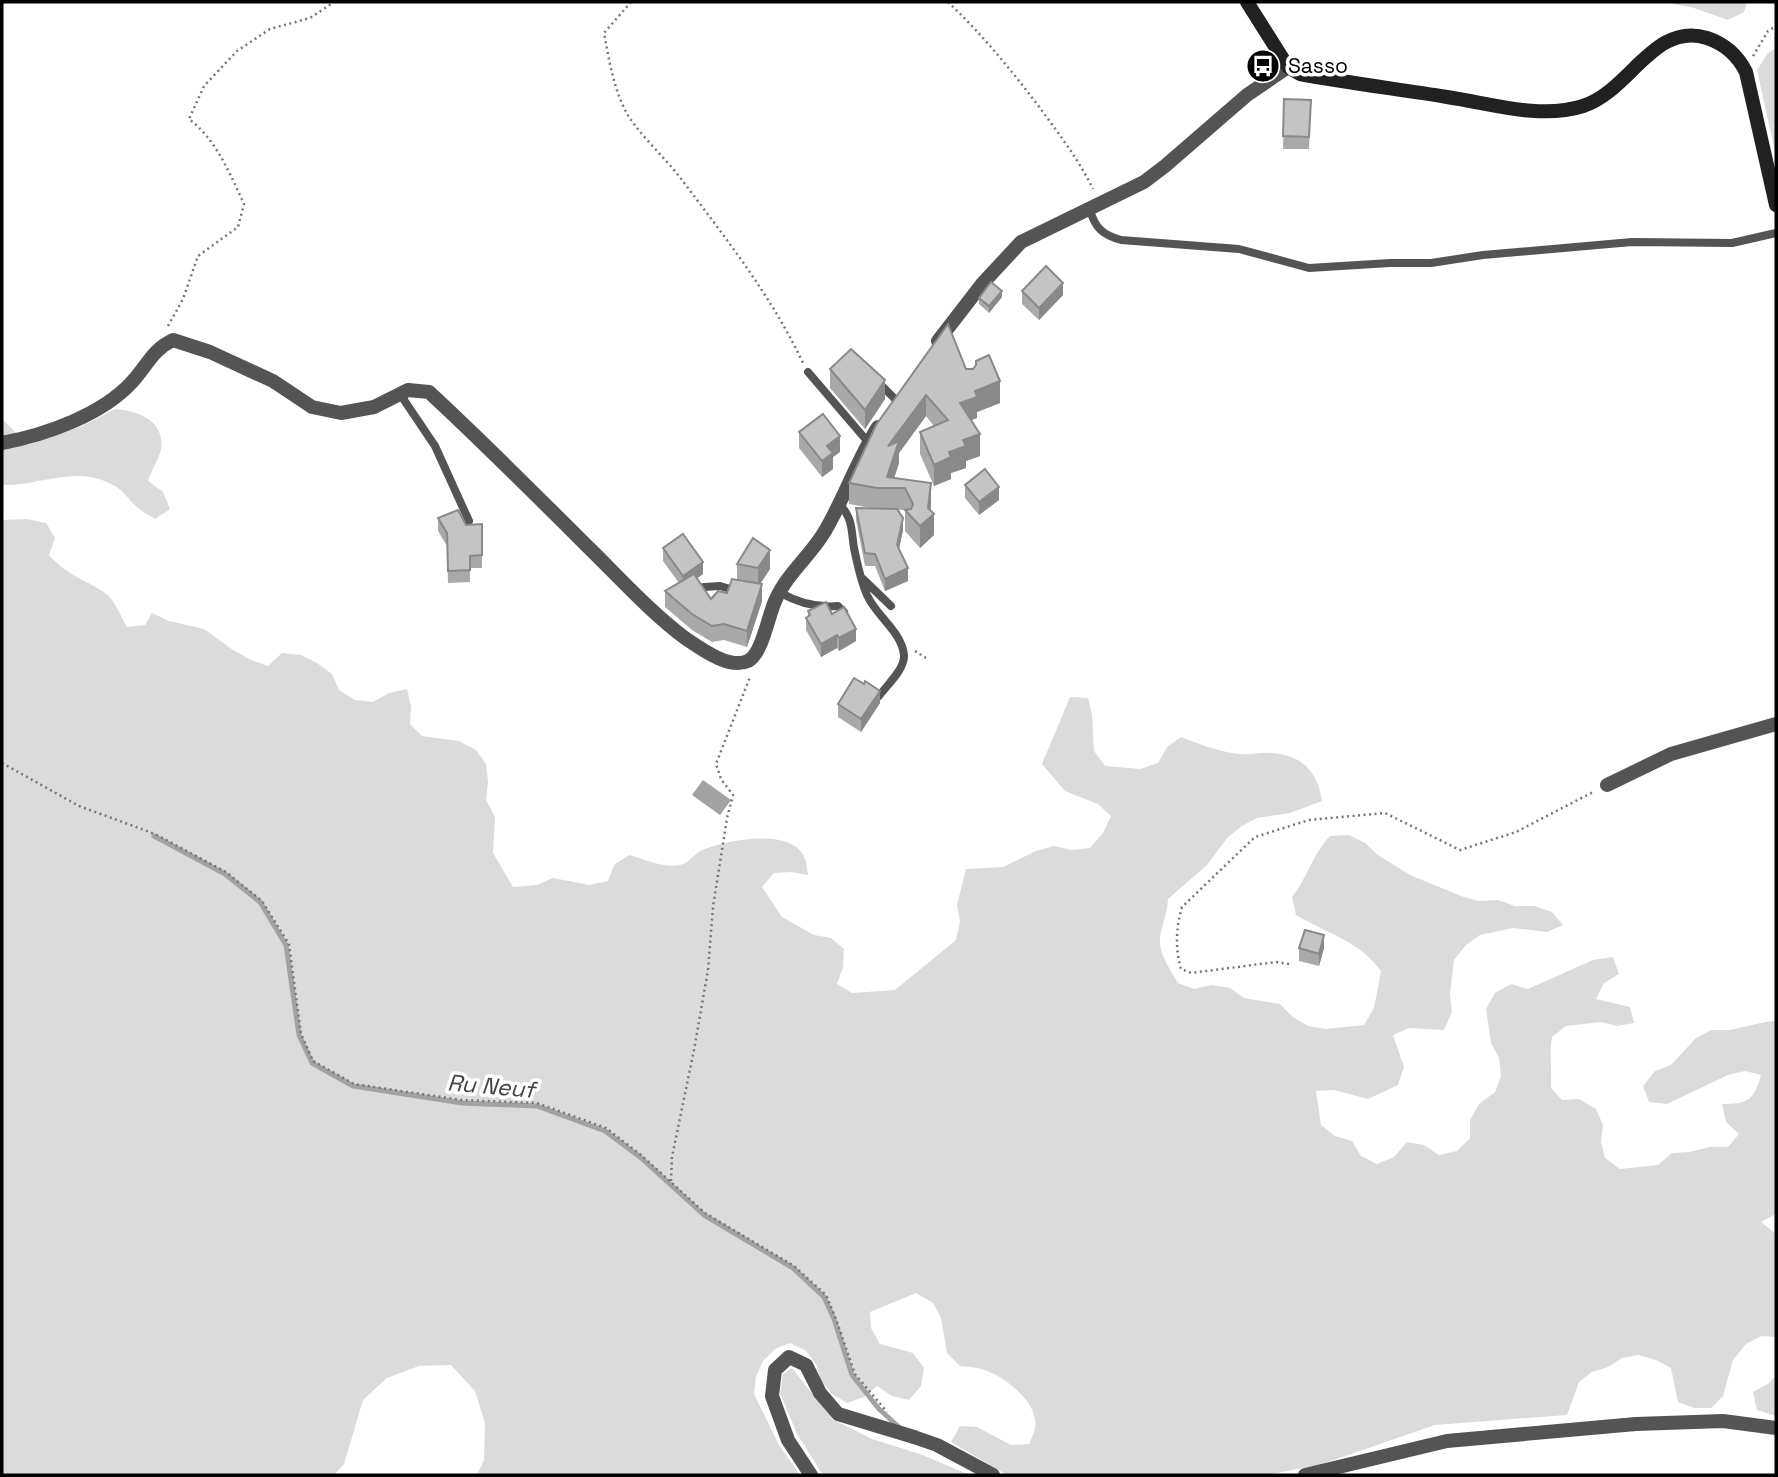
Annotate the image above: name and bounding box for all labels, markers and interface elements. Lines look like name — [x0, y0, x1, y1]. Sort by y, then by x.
bus stop icon: Sasso — [1244, 47, 1282, 85]
place label: Sasso — [1288, 52, 1348, 79]
water label: Ru Neuf — [446, 1067, 539, 1105]

